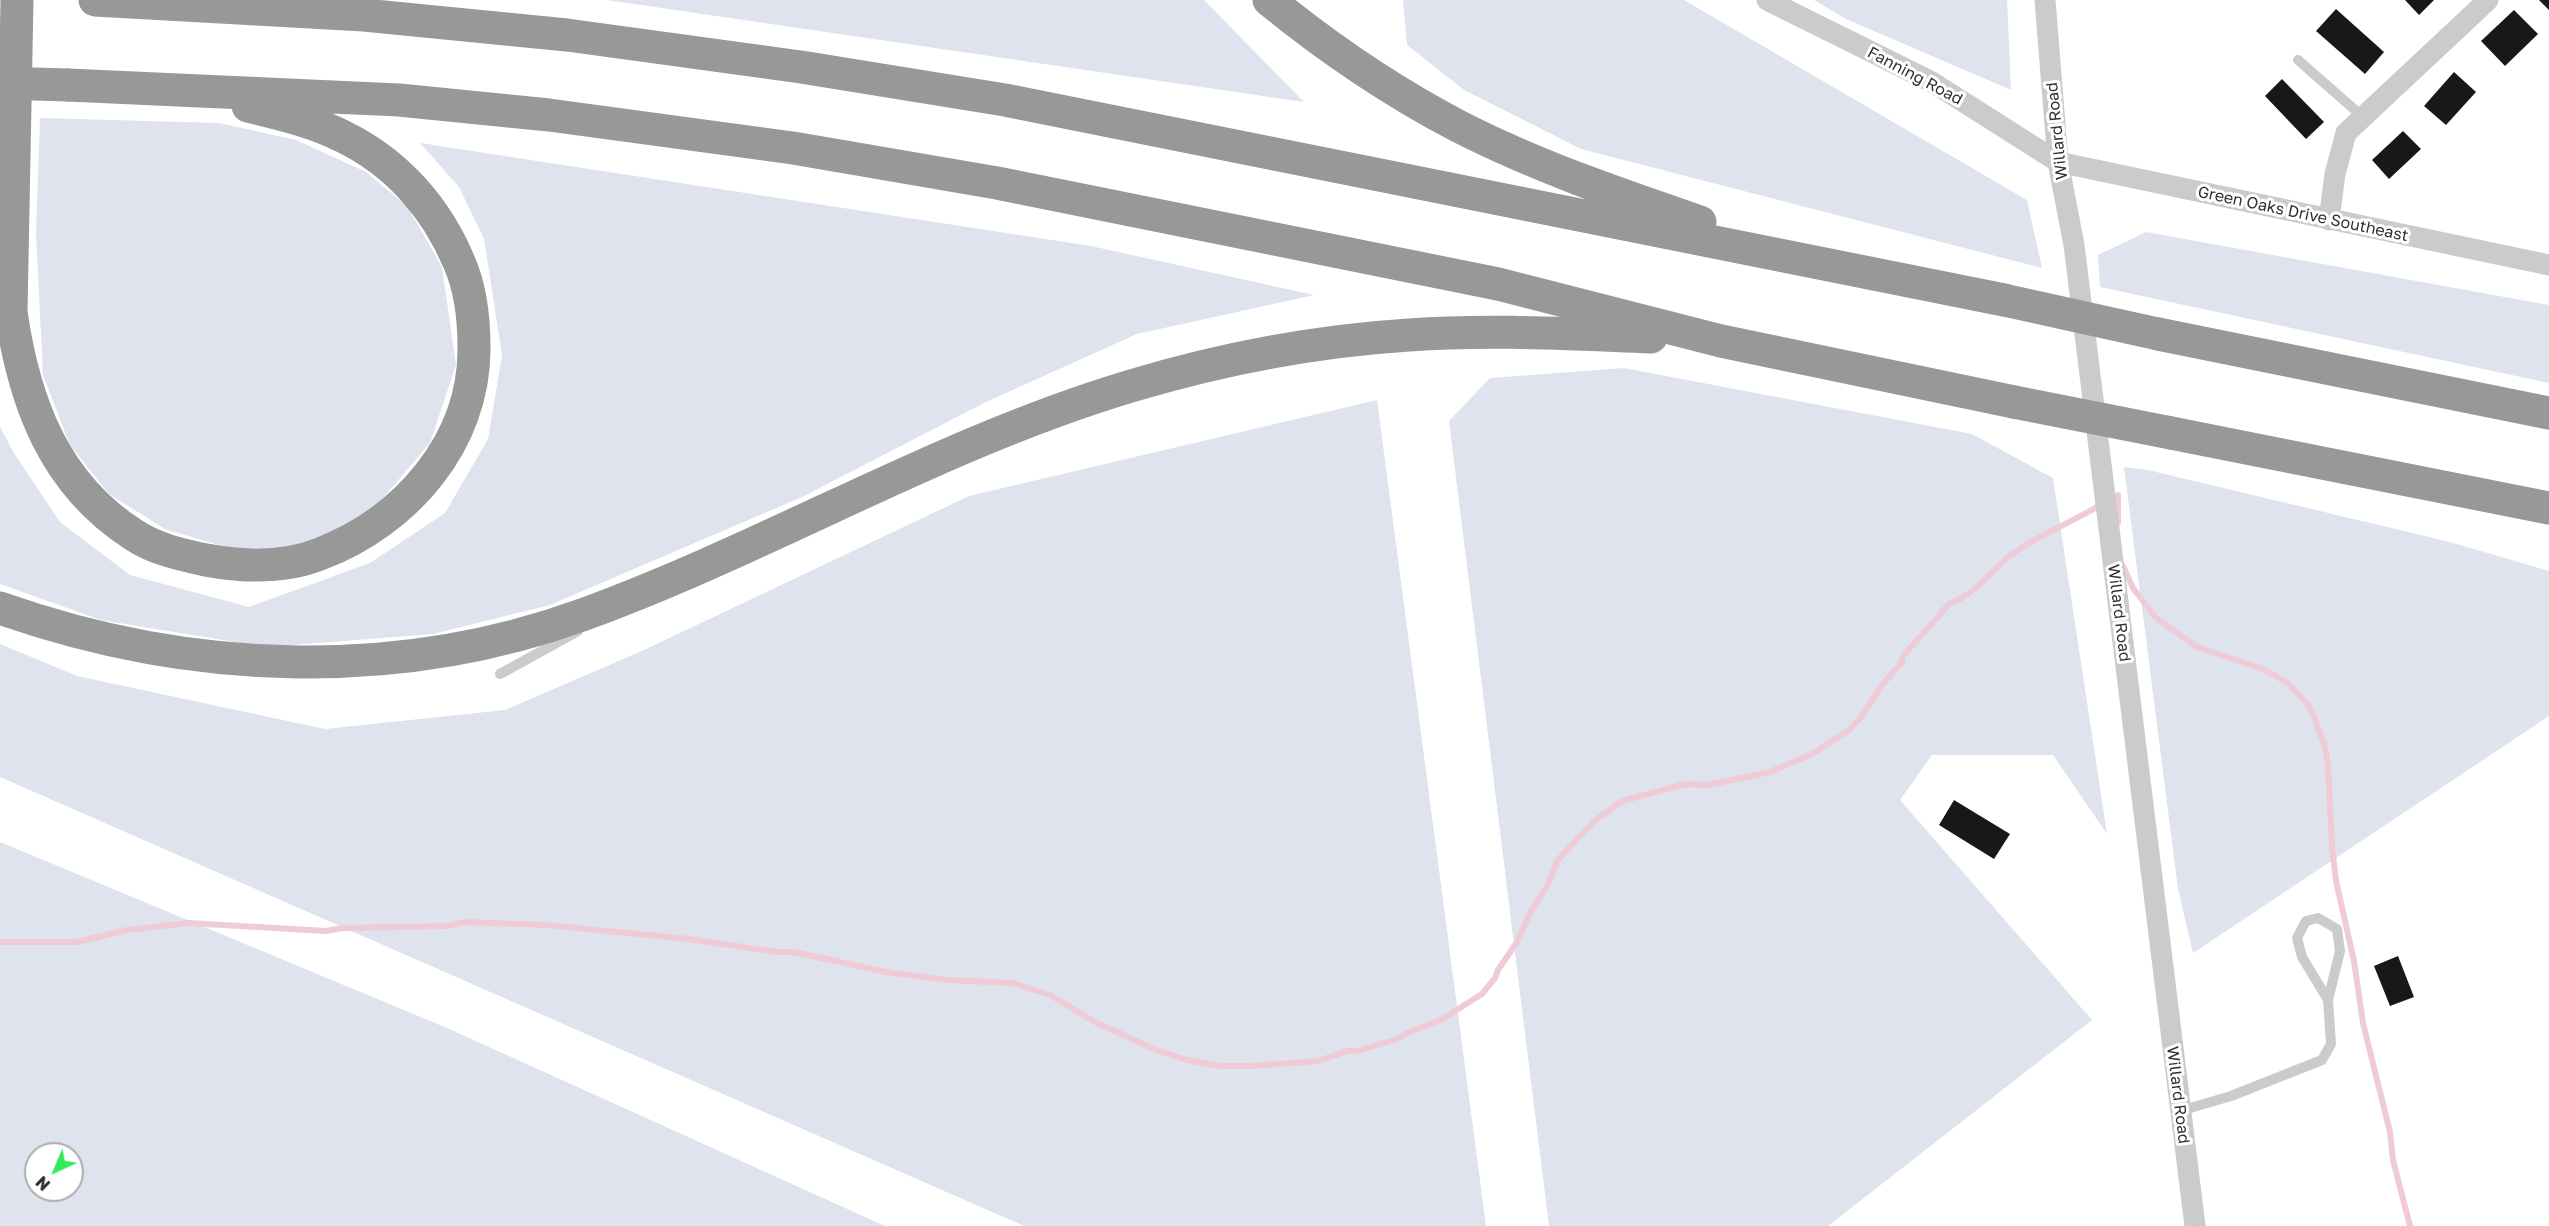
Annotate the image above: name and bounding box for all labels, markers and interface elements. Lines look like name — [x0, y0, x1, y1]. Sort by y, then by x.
street label: Fanning Road — [1864, 43, 1966, 109]
street label: Willard Road — [2042, 81, 2072, 181]
street label: Green Oaks Drive Southeast — [2196, 182, 2410, 246]
street label: Willard Road — [2103, 563, 2135, 663]
street label: Willard Road — [2162, 1045, 2194, 1145]
north arrow — [24, 1142, 84, 1202]
text: N — [32, 1172, 54, 1195]

